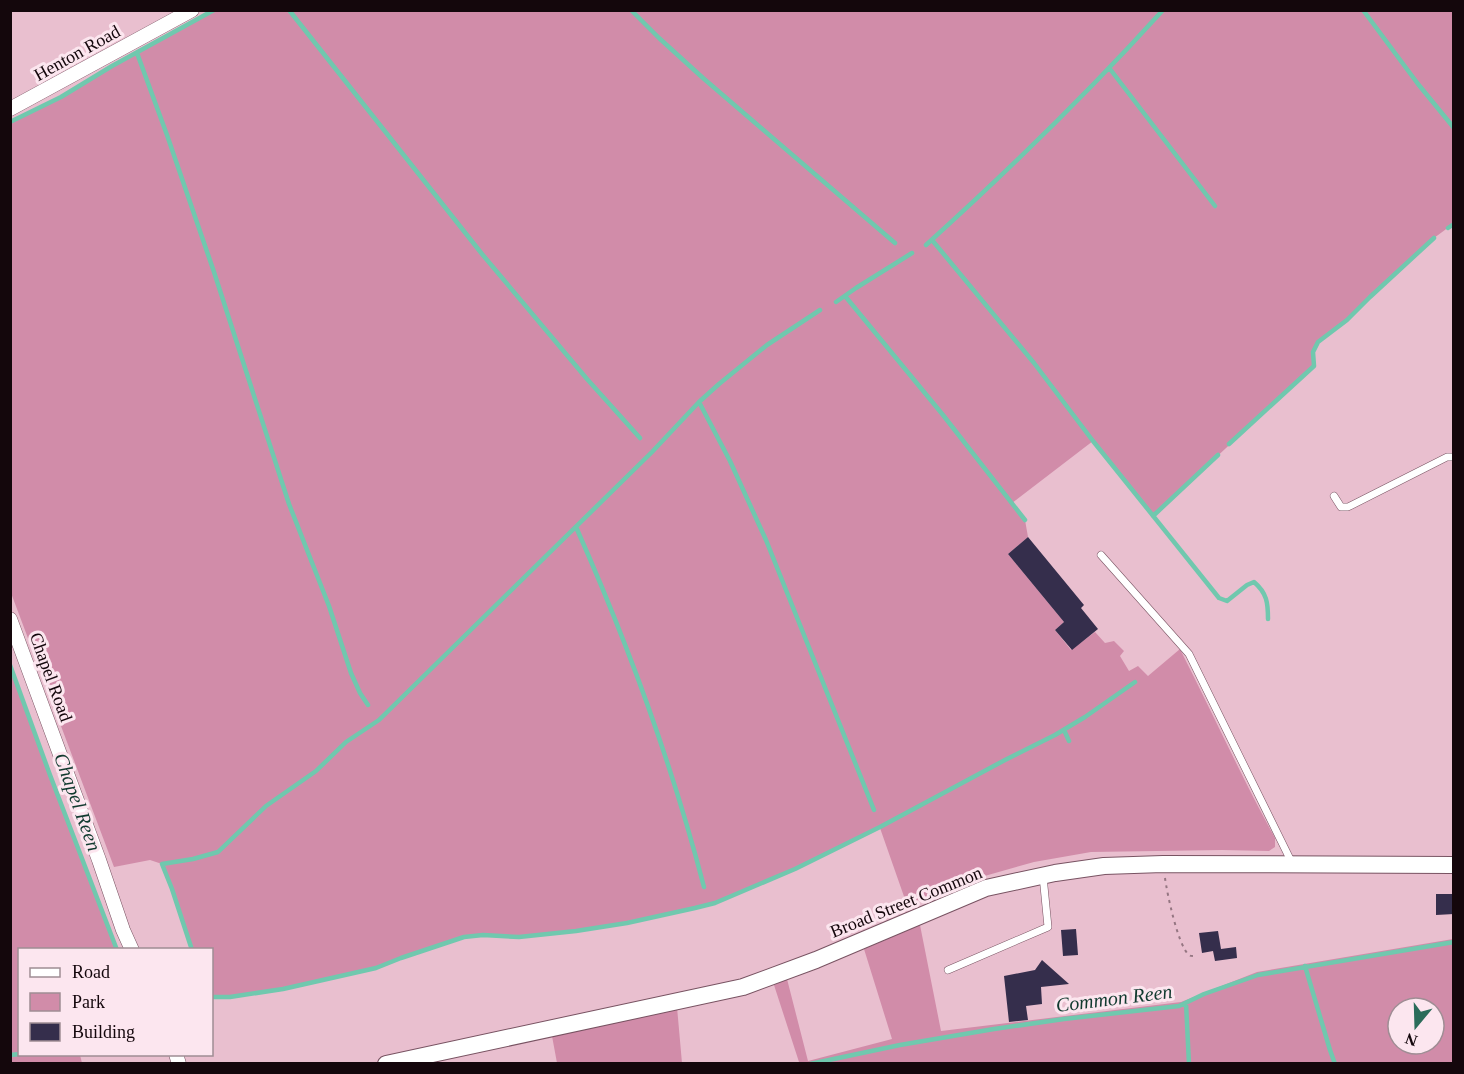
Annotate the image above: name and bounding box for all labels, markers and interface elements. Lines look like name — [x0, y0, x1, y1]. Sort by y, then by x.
street label: Henton Road — [30, 21, 124, 85]
street label: Chapel Road — [26, 630, 76, 724]
water label: Chapel Reen — [49, 750, 106, 854]
street label: Broad Street Common — [827, 862, 985, 942]
legend — [18, 948, 213, 1056]
text: Road — [72, 962, 110, 982]
water label: Common Reen — [1054, 980, 1174, 1016]
text: Park — [72, 992, 105, 1012]
north arrow — [1386, 996, 1446, 1056]
text: Building — [72, 1022, 135, 1042]
text: N — [1403, 1030, 1420, 1050]

